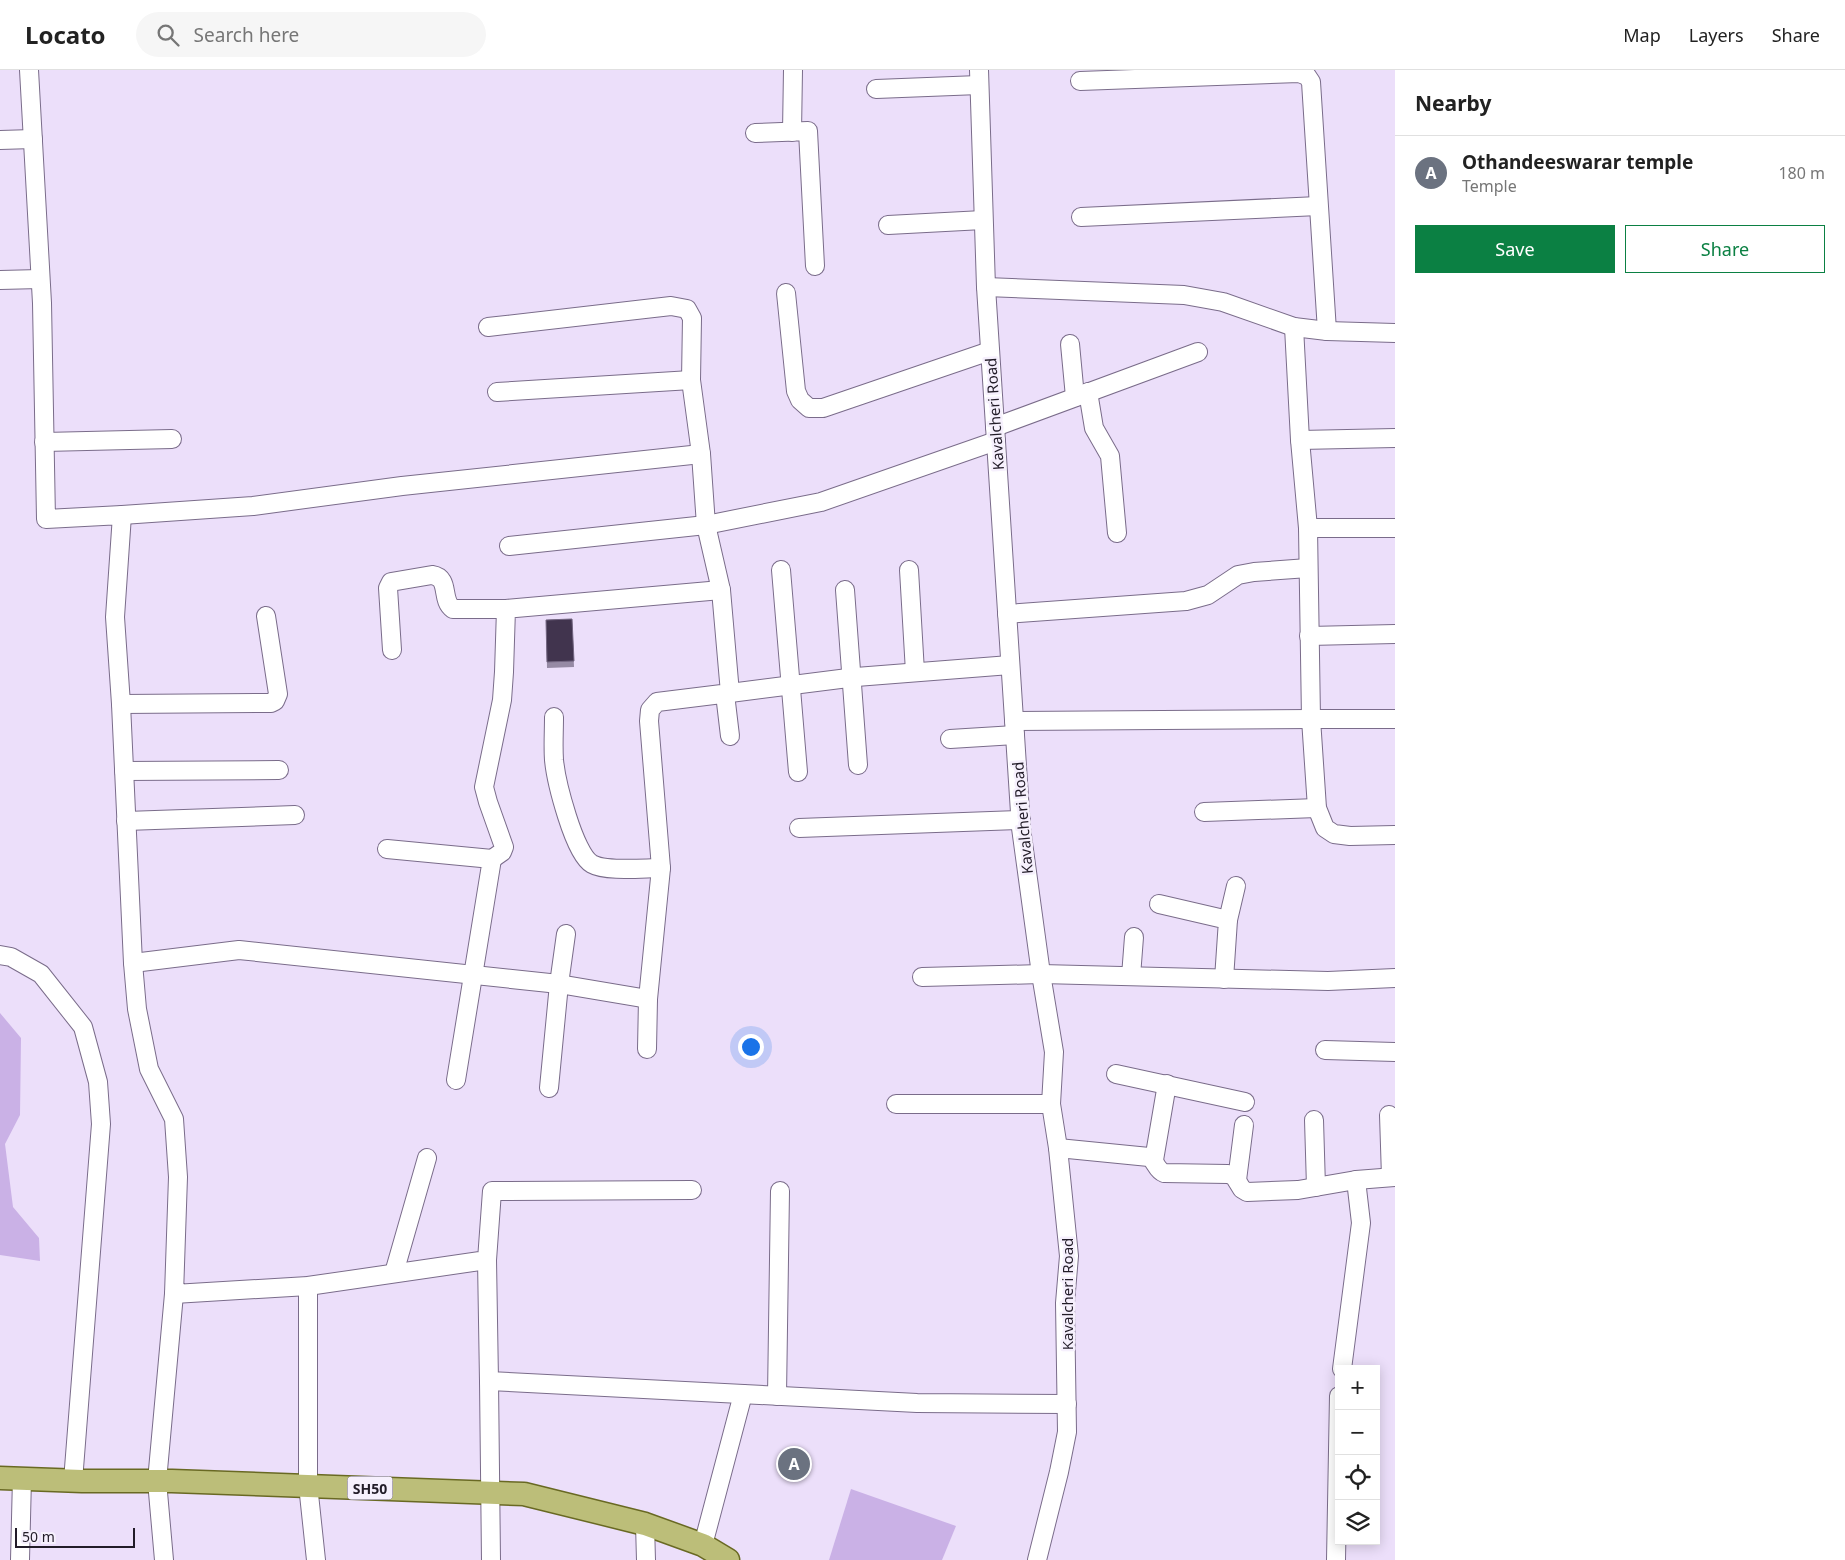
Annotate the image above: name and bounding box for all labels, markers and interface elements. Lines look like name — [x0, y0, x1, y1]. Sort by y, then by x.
search box — [136, 12, 486, 57]
text: Locato — [25, 18, 106, 51]
icon: search — [154, 21, 182, 49]
text: Search here — [194, 22, 299, 48]
text: Map — [1623, 23, 1661, 47]
text: Layers — [1689, 23, 1744, 47]
text: Share — [1772, 23, 1820, 47]
text: Nearby — [1415, 89, 1491, 117]
text: Othandeeswarar temple — [1462, 149, 1693, 175]
text: A — [1425, 162, 1437, 184]
text: 180 m — [1778, 162, 1825, 184]
text: Temple — [1462, 175, 1517, 197]
button: Save — [1415, 225, 1615, 273]
button: Share — [1625, 225, 1825, 273]
street label: Kavalcheri Road — [980, 357, 1008, 471]
street label: Kavalcheri Road — [1007, 761, 1037, 875]
your location — [738, 1034, 764, 1060]
street label: Kavalcheri Road — [1057, 1238, 1077, 1350]
map controls — [1335, 1365, 1380, 1545]
button: + — [1335, 1365, 1380, 1410]
button: − — [1335, 1410, 1380, 1455]
pin: A — [778, 1445, 810, 1483]
button: locate — [1335, 1455, 1380, 1500]
road number: SH50 — [348, 1476, 392, 1500]
button: layers — [1335, 1500, 1380, 1545]
scale bar — [15, 1525, 135, 1548]
text: 50 m — [22, 1527, 55, 1546]

